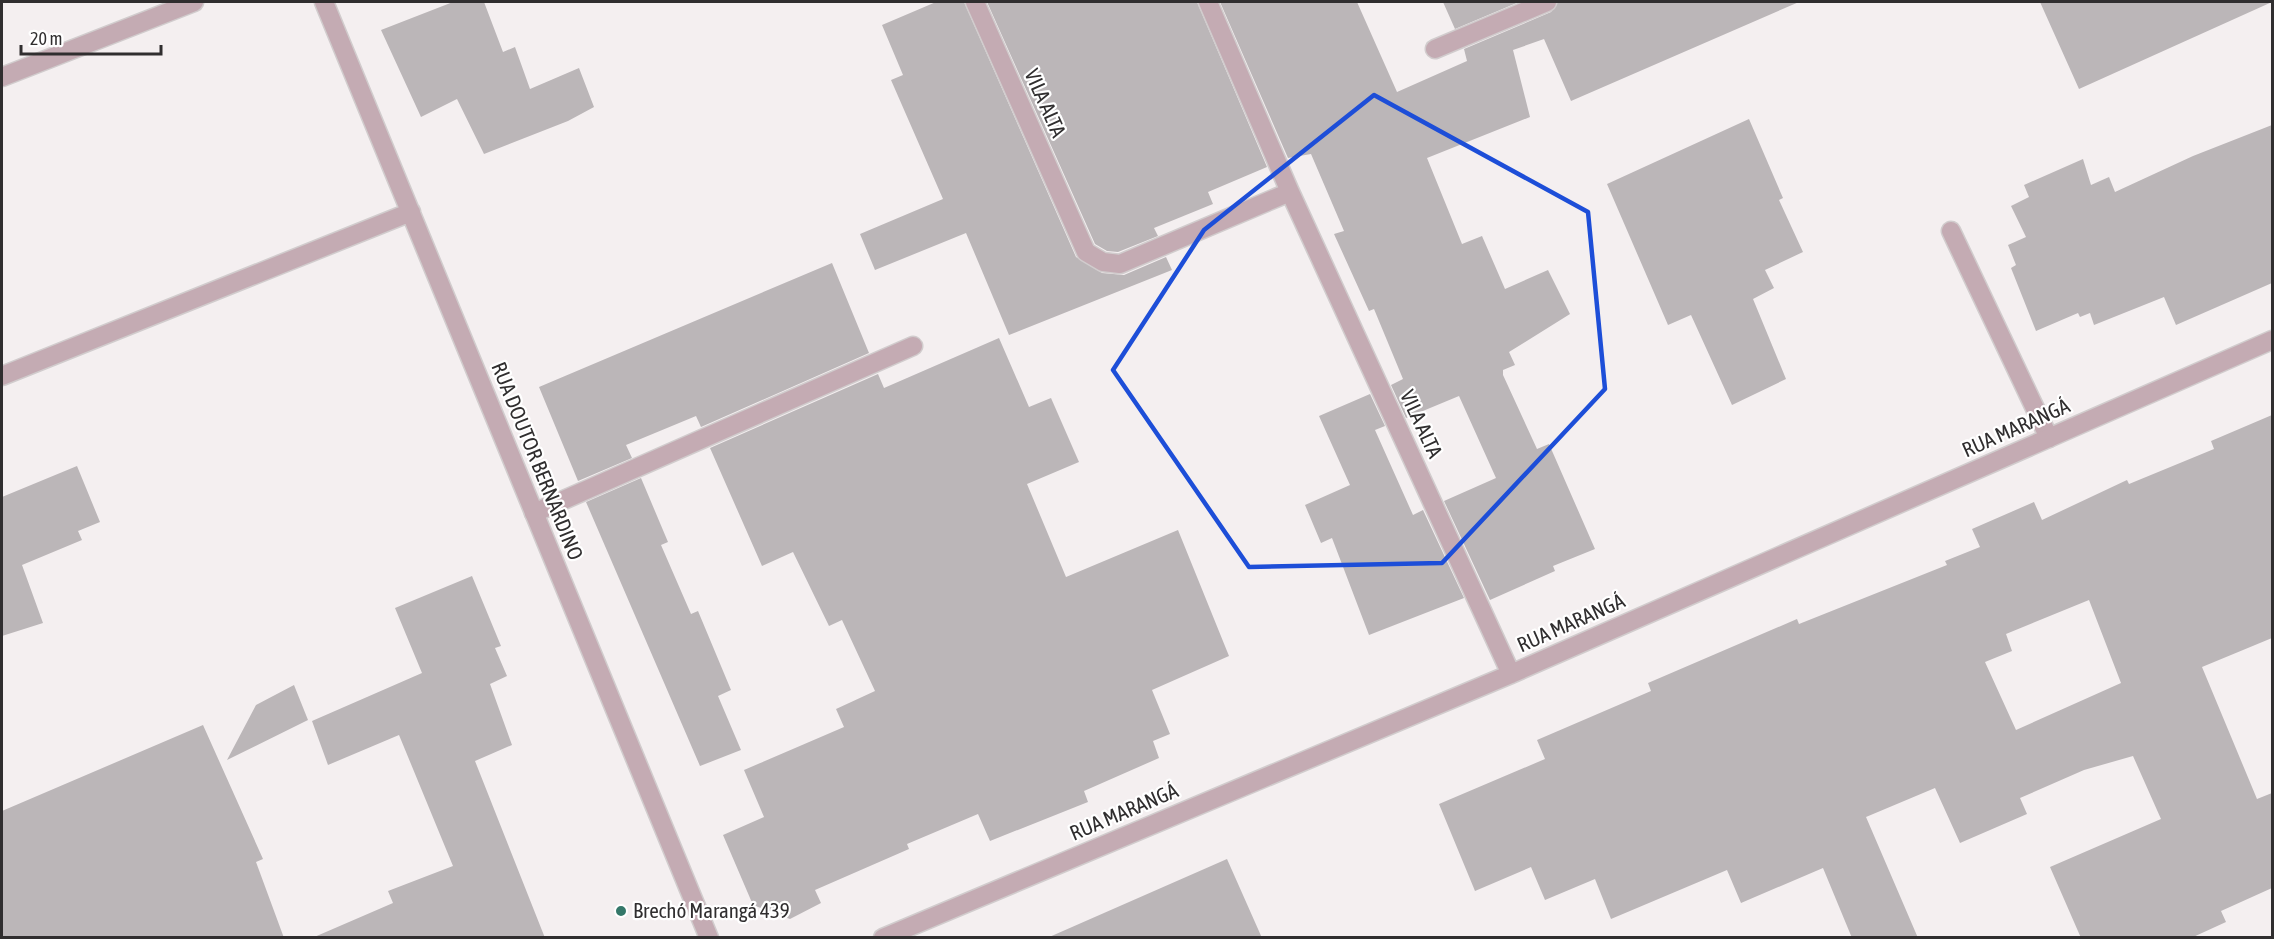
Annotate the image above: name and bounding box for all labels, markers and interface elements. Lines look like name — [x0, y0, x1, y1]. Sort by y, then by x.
scale bar — [21, 18, 160, 56]
text: 20 m — [30, 28, 62, 49]
street label: VILA ALTA — [1020, 65, 1072, 141]
street label: RUA DOUTOR BERNARDINO — [487, 358, 589, 563]
street label: VILA ALTA — [1396, 386, 1448, 462]
street label: RUA MARANGÁ — [1958, 392, 2074, 461]
street label: RUA MARANGÁ — [1513, 587, 1629, 656]
street label: RUA MARANGÁ — [1066, 777, 1182, 845]
place label: Brechó Marangá 439 — [633, 898, 790, 922]
marker: Brechó Marangá 439 — [614, 904, 628, 918]

